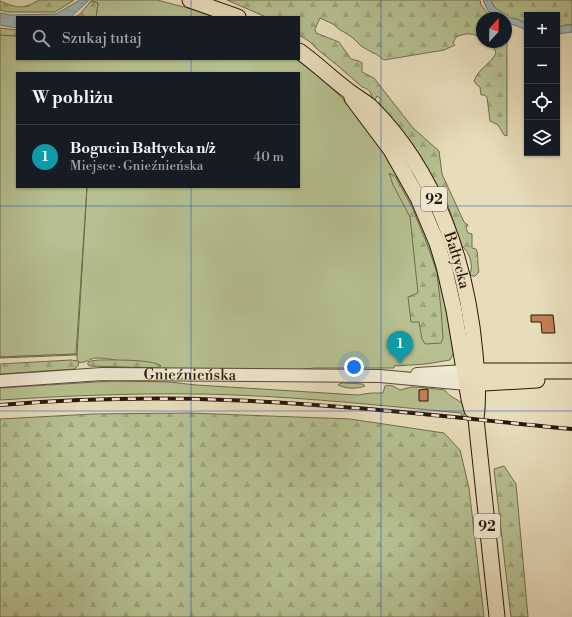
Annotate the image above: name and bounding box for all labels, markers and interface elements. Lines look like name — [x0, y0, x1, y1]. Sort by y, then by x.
north arrow — [476, 12, 512, 48]
map controls — [524, 12, 560, 156]
button: + — [524, 12, 560, 48]
search box — [16, 16, 300, 60]
icon: search — [30, 27, 52, 49]
text: Szukaj tutaj — [62, 29, 142, 48]
button: − — [524, 48, 560, 84]
button: locate — [524, 84, 560, 120]
text: W pobliżu — [32, 87, 113, 109]
button: layers — [524, 120, 560, 156]
text: Bogucin Bałtycka n/ż — [70, 139, 216, 158]
text: 1 — [42, 149, 48, 165]
text: 40 m — [254, 149, 284, 165]
text: Miejsce · Gnieźnieńska — [70, 158, 203, 174]
road number: 92 — [421, 187, 447, 211]
street label: Bałtycka — [439, 228, 474, 291]
pin: 1 — [387, 331, 413, 364]
your location — [344, 357, 364, 377]
street label: Gnieźnieńska — [143, 365, 237, 385]
road number: 92 — [474, 514, 500, 538]

